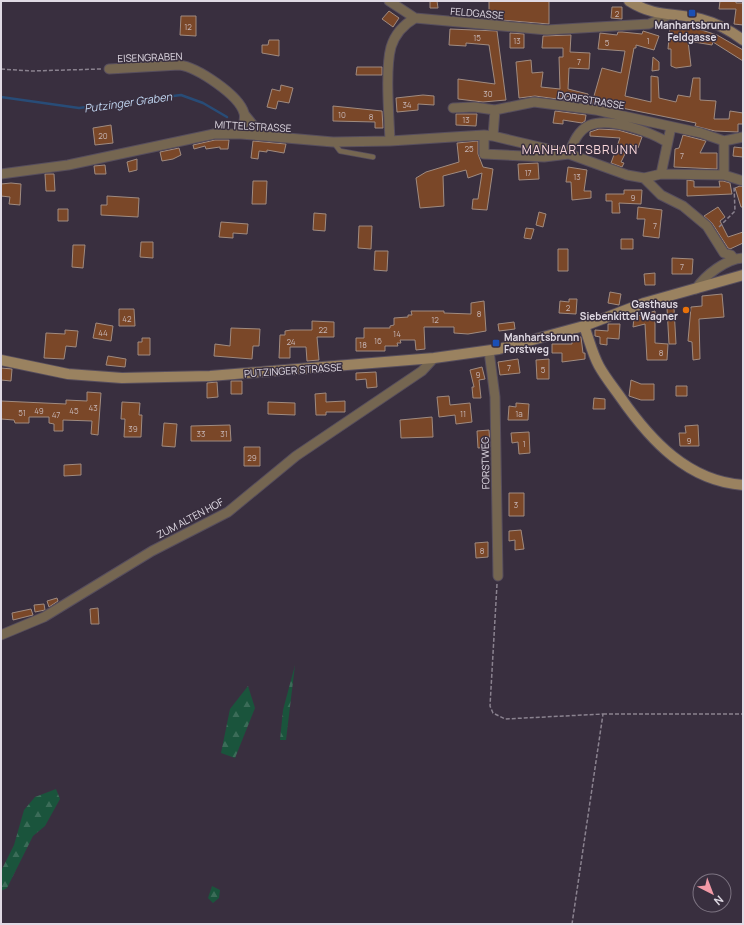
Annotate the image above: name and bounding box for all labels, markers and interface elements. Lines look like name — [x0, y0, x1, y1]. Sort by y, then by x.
street label: FELDGASSE — [450, 4, 505, 22]
house number: 2 — [615, 8, 620, 19]
marker: Manhartsbrunn Feldgasse — [687, 8, 697, 18]
place label: Manhartsbrunn Feldgasse — [654, 18, 730, 44]
house number: 12 — [184, 21, 192, 32]
house number: 15 — [473, 32, 481, 43]
house number: 13 — [513, 35, 521, 46]
house number: 1 — [646, 35, 650, 46]
house number: 5 — [605, 37, 610, 48]
street label: EISENGRABEN — [117, 49, 183, 65]
house number: 7 — [577, 56, 581, 67]
water label: Putzinger Graben — [83, 88, 173, 116]
house number: 30 — [483, 88, 493, 99]
street label: DORFSTRASSE — [556, 88, 626, 112]
house number: 34 — [402, 99, 412, 110]
house number: 10 — [338, 109, 346, 120]
house number: 8 — [369, 111, 374, 122]
house number: 13 — [462, 114, 470, 125]
street label: MITTELSTRASSE — [214, 117, 292, 135]
house number: 20 — [98, 130, 108, 141]
district label: MANHARTSBRUNN — [522, 141, 638, 158]
house number: 25 — [464, 143, 474, 154]
house number: 7 — [680, 150, 684, 161]
house number: 17 — [524, 167, 532, 178]
house number: 13 — [573, 171, 581, 182]
house number: 9 — [631, 192, 636, 203]
house number: 7 — [653, 220, 657, 231]
house number: 7 — [680, 261, 684, 272]
place label: Gasthaus Siebenkittel Wagner — [580, 297, 679, 323]
house number: 2 — [566, 302, 571, 313]
marker: Gasthaus Siebenkittel Wagner — [681, 305, 691, 315]
house number: 8 — [477, 308, 482, 319]
house number: 42 — [122, 313, 132, 324]
house number: 12 — [431, 314, 439, 325]
house number: 22 — [318, 324, 328, 335]
house number: 44 — [98, 327, 108, 338]
house number: 14 — [393, 328, 401, 339]
place label: Manhartsbrunn Forstweg — [504, 330, 579, 356]
house number: 16 — [374, 335, 382, 346]
house number: 24 — [286, 336, 296, 347]
marker: Manhartsbrunn Forstweg — [491, 338, 501, 348]
house number: 18 — [359, 339, 367, 350]
house number: 8 — [659, 347, 664, 358]
street label: PUTZINGER STRASSE — [244, 360, 343, 380]
house number: 7 — [507, 362, 511, 373]
house number: 5 — [541, 364, 546, 375]
house number: 9 — [476, 369, 481, 380]
house number: 43 — [88, 402, 98, 413]
house number: 49 — [34, 405, 44, 416]
house number: 45 — [69, 405, 79, 416]
house number: 51 — [18, 407, 26, 418]
house number: 11 — [460, 408, 466, 419]
house number: 1a — [515, 408, 523, 419]
house number: 47 — [52, 409, 60, 420]
house number: 39 — [128, 423, 138, 434]
house number: 33 — [197, 428, 205, 439]
house number: 31 — [220, 428, 228, 439]
house number: 9 — [687, 435, 692, 446]
street label: FORSTWEG — [478, 437, 492, 489]
house number: 1 — [522, 438, 526, 449]
house number: 29 — [247, 452, 257, 463]
street label: ZUM ALTEN HOF — [154, 495, 226, 541]
house number: 3 — [514, 499, 518, 510]
house number: 8 — [480, 545, 485, 556]
north arrow — [692, 873, 732, 913]
text: N — [711, 893, 727, 909]

